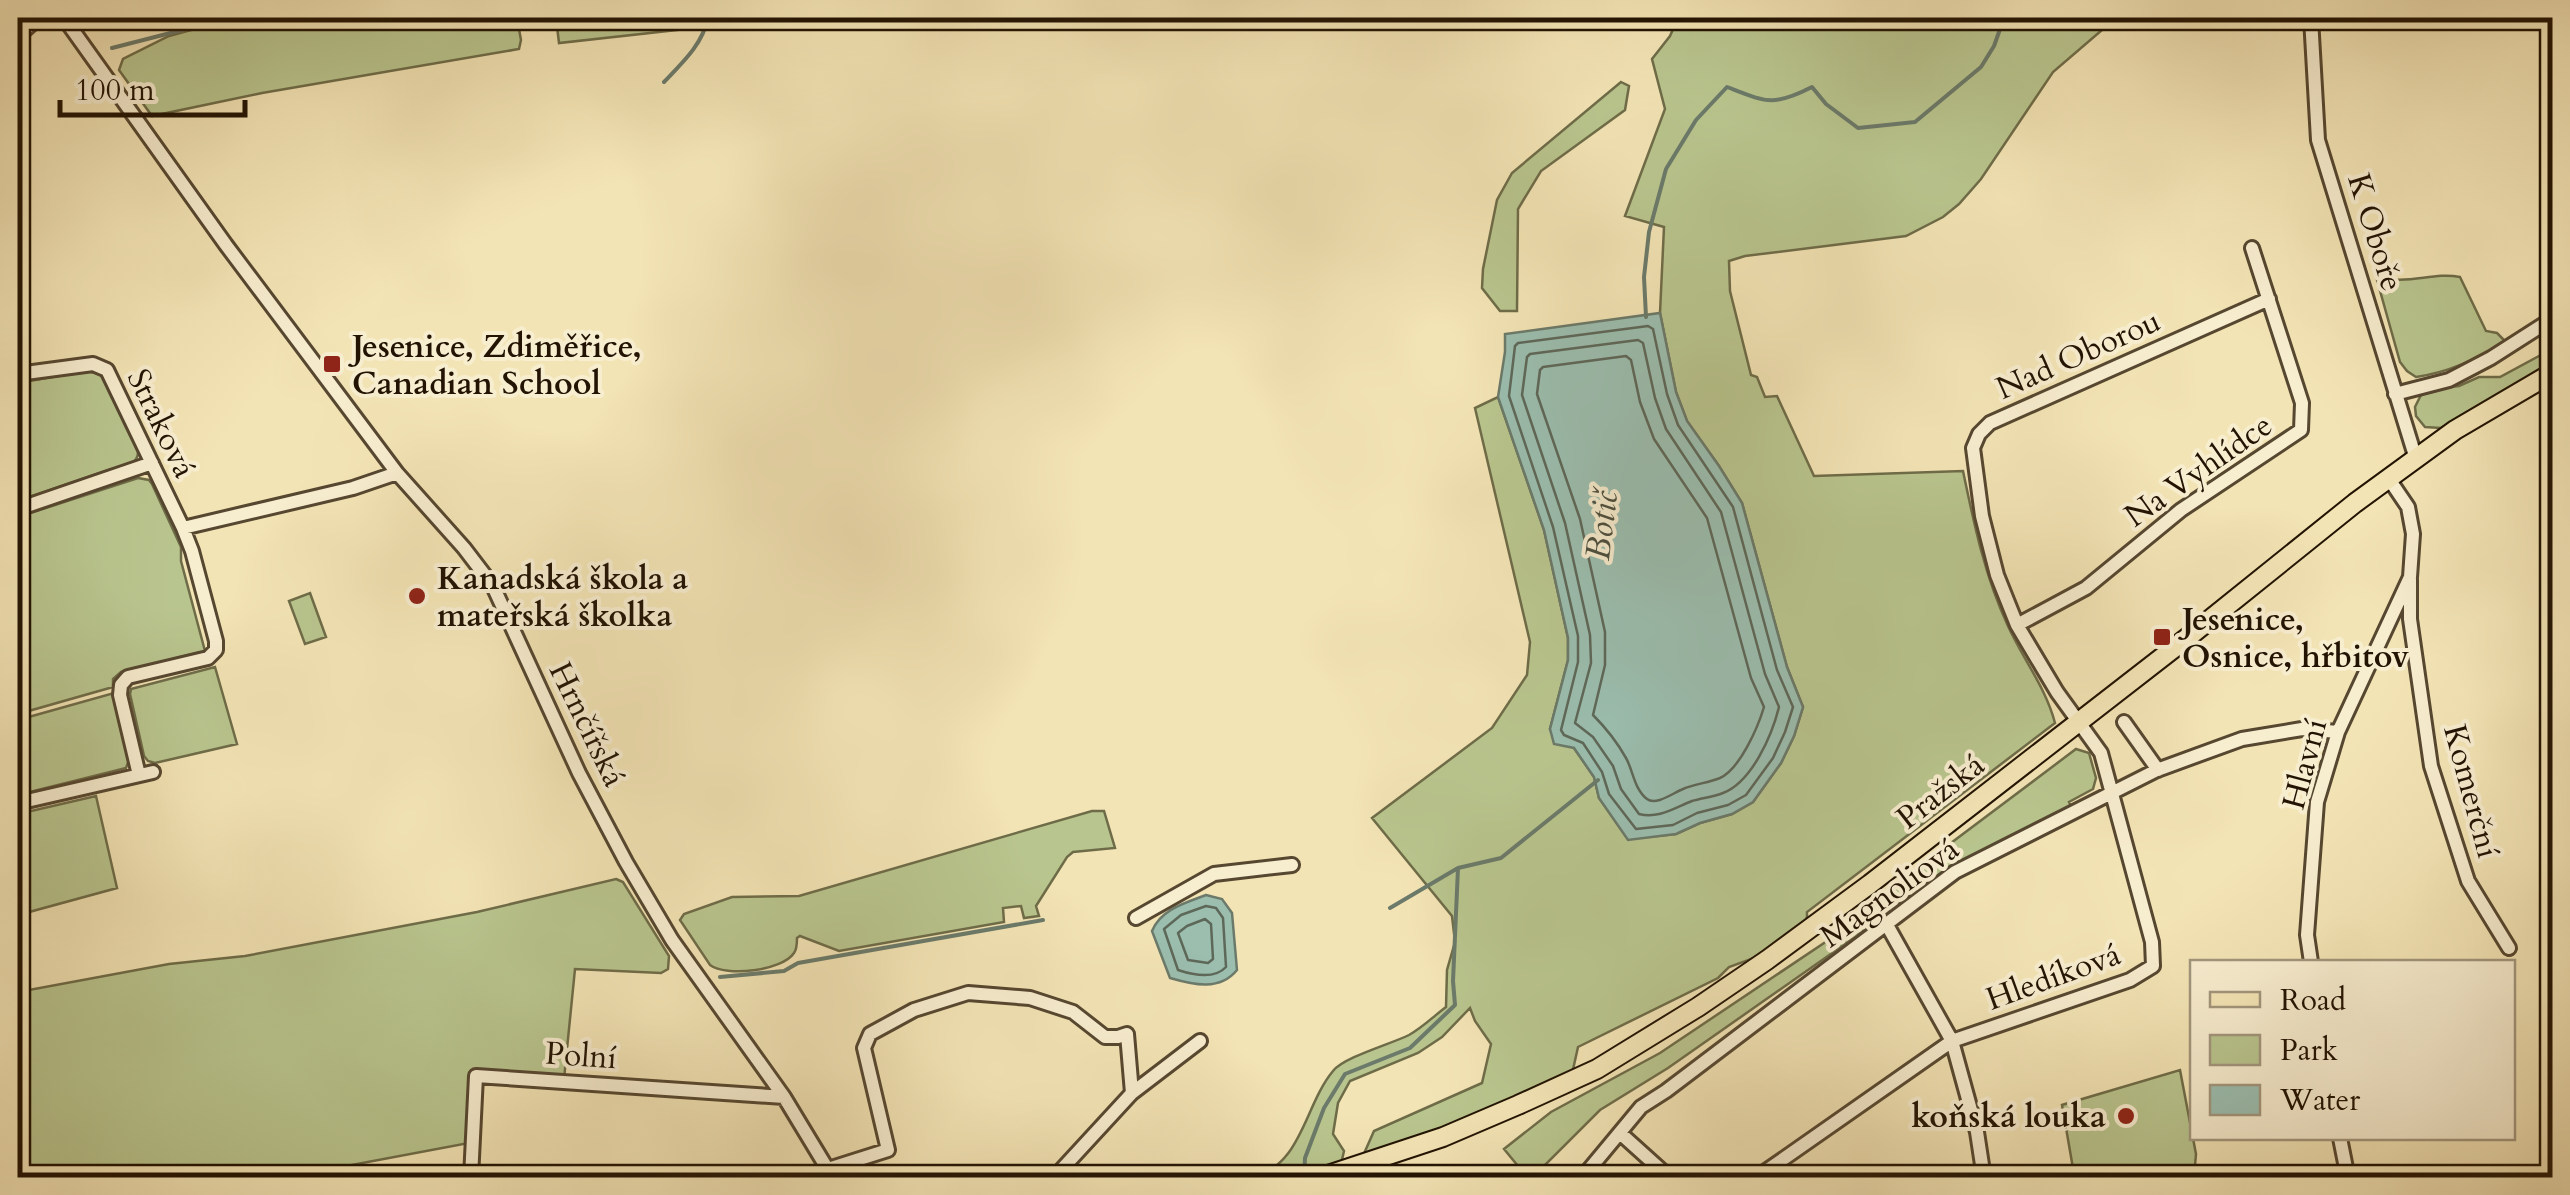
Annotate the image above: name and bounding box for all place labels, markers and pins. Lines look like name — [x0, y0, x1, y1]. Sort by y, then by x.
place label: Jesenice, Zdiměřice, Canadian School — [348, 325, 642, 406]
marker: Jesenice, Zdiměřice, Canadian School — [321, 353, 343, 375]
place label: Kanadská škola a mateřská školka — [437, 557, 688, 638]
marker: Kanadská škola a mateřská školka — [406, 585, 428, 607]
place label: Jesenice, Osnice, hřbitov — [2178, 598, 2409, 679]
marker: Jesenice, Osnice, hřbitov — [2151, 626, 2173, 648]
place label: koňská louka — [1911, 1095, 2106, 1139]
marker: koňská louka — [2115, 1105, 2137, 1127]

